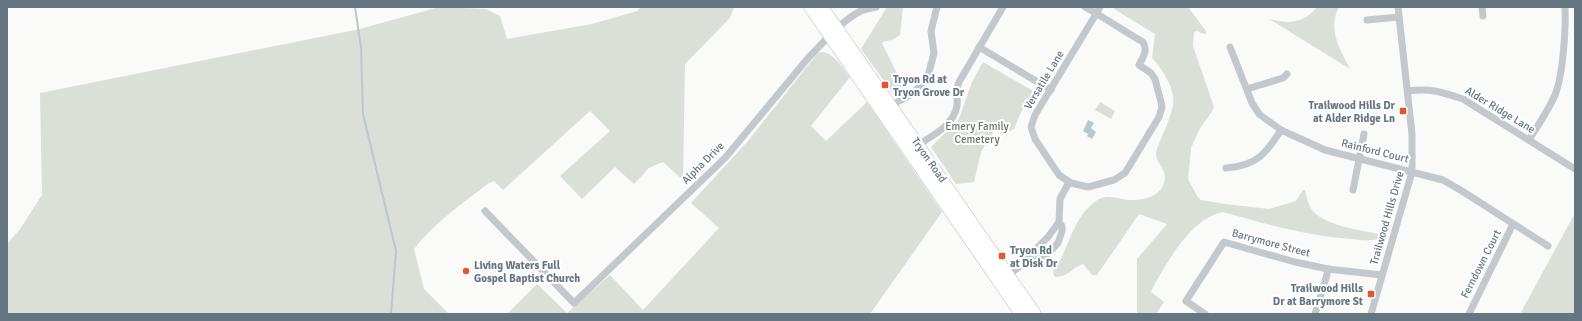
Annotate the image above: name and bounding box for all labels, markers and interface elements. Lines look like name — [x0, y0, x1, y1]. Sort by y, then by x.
street label: Versatile Lane — [1021, 48, 1067, 112]
place label: Tryon Rd at Tryon Grove Dr — [893, 73, 965, 99]
marker: Tryon Rd at Tryon Grove Dr — [880, 80, 890, 90]
street label: Alder Ridge Lane — [1463, 84, 1537, 136]
place label: Trailwood Hills Dr at Alder Ridge Ln — [1309, 99, 1396, 125]
marker: Trailwood Hills Dr at Alder Ridge Ln — [1398, 106, 1408, 116]
park label: Emery Family Cemetery — [945, 120, 1010, 146]
street label: Tryon Road — [909, 135, 949, 185]
street label: Rainford Court — [1340, 136, 1410, 166]
street label: Alpha Drive — [679, 139, 727, 187]
street label: Trailwood Hills Drive — [1367, 170, 1407, 266]
street label: Barrymore Street — [1230, 226, 1312, 260]
street label: Ferndown Court — [1458, 227, 1504, 300]
place label: Tryon Rd at Disk Dr — [1010, 244, 1058, 270]
marker: Tryon Rd at Disk Dr — [997, 251, 1007, 261]
place label: Living Waters Full Gospel Baptist Church — [474, 259, 580, 285]
marker: Living Waters Full Gospel Baptist Church — [461, 266, 471, 276]
place label: Trailwood Hills Dr at Barrymore St — [1273, 282, 1363, 308]
marker: Trailwood Hills Dr at Barrymore St — [1366, 289, 1376, 299]

